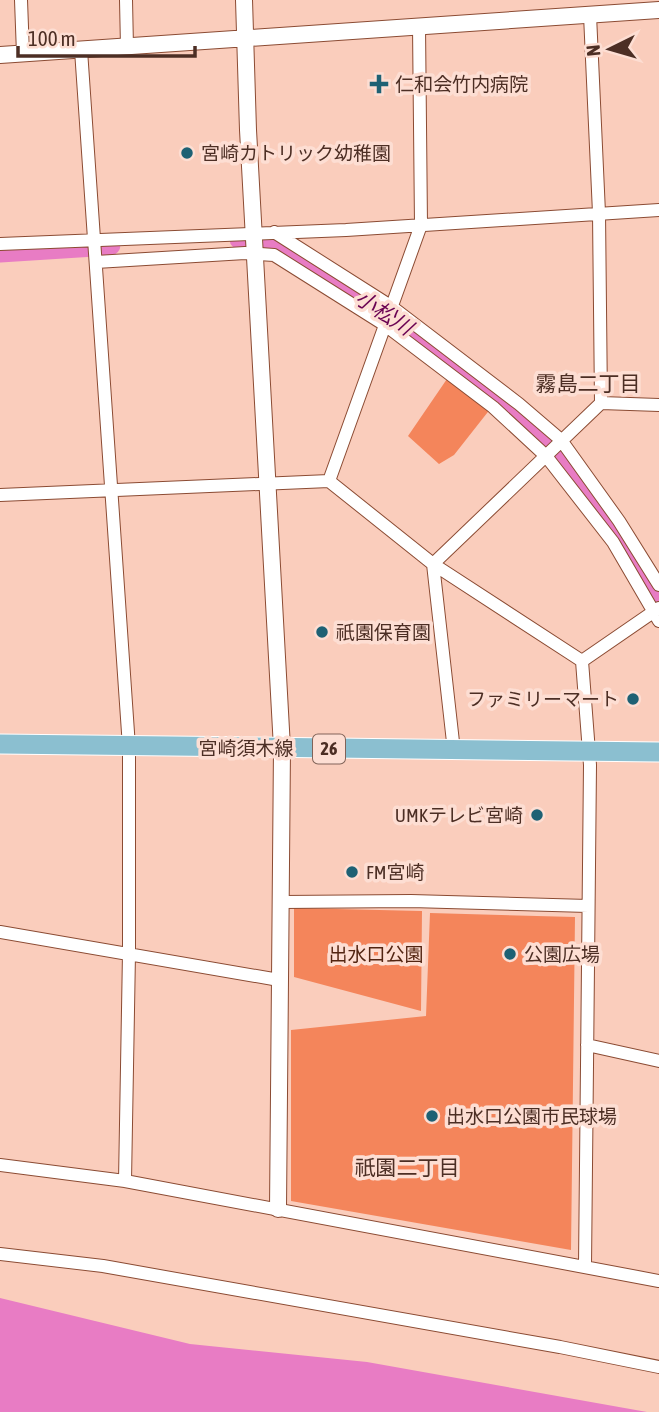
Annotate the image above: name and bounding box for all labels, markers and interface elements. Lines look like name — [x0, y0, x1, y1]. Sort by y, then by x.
scale bar — [18, 14, 194, 58]
north arrow — [575, 14, 645, 84]
text: 100 m — [28, 26, 76, 50]
text: N — [582, 44, 605, 57]
place label: 仁和会竹内病院 — [395, 73, 528, 95]
marker: 仁和会竹内病院 — [369, 74, 389, 94]
place label: 宮崎カトリック幼稚園 — [201, 142, 391, 164]
marker: 宮崎カトリック幼稚園 — [179, 145, 195, 161]
water label: 小松川 — [352, 285, 419, 340]
district label: 霧島二丁目 — [536, 371, 641, 395]
place label: 祇園保育園 — [336, 621, 431, 643]
marker: 祇園保育園 — [314, 624, 330, 640]
place label: ファミリーマート — [467, 688, 619, 710]
marker: ファミリーマート — [625, 691, 641, 707]
road number: 26 — [313, 734, 345, 764]
street label: 宮崎須木線 — [198, 737, 294, 759]
place label: UMKテレビ宮崎 — [395, 804, 523, 826]
marker: UMKテレビ宮崎 — [529, 807, 545, 823]
place label: FM宮崎 — [366, 861, 424, 883]
marker: FM宮崎 — [344, 864, 360, 880]
park label: 出水口公園 — [328, 943, 424, 965]
place label: 公園広場 — [524, 943, 600, 965]
marker: 公園広場 — [502, 946, 518, 962]
place label: 出水口公園市民球場 — [446, 1105, 617, 1127]
marker: 出水口公園市民球場 — [424, 1108, 440, 1124]
district label: 祇園二丁目 — [355, 1155, 460, 1179]

